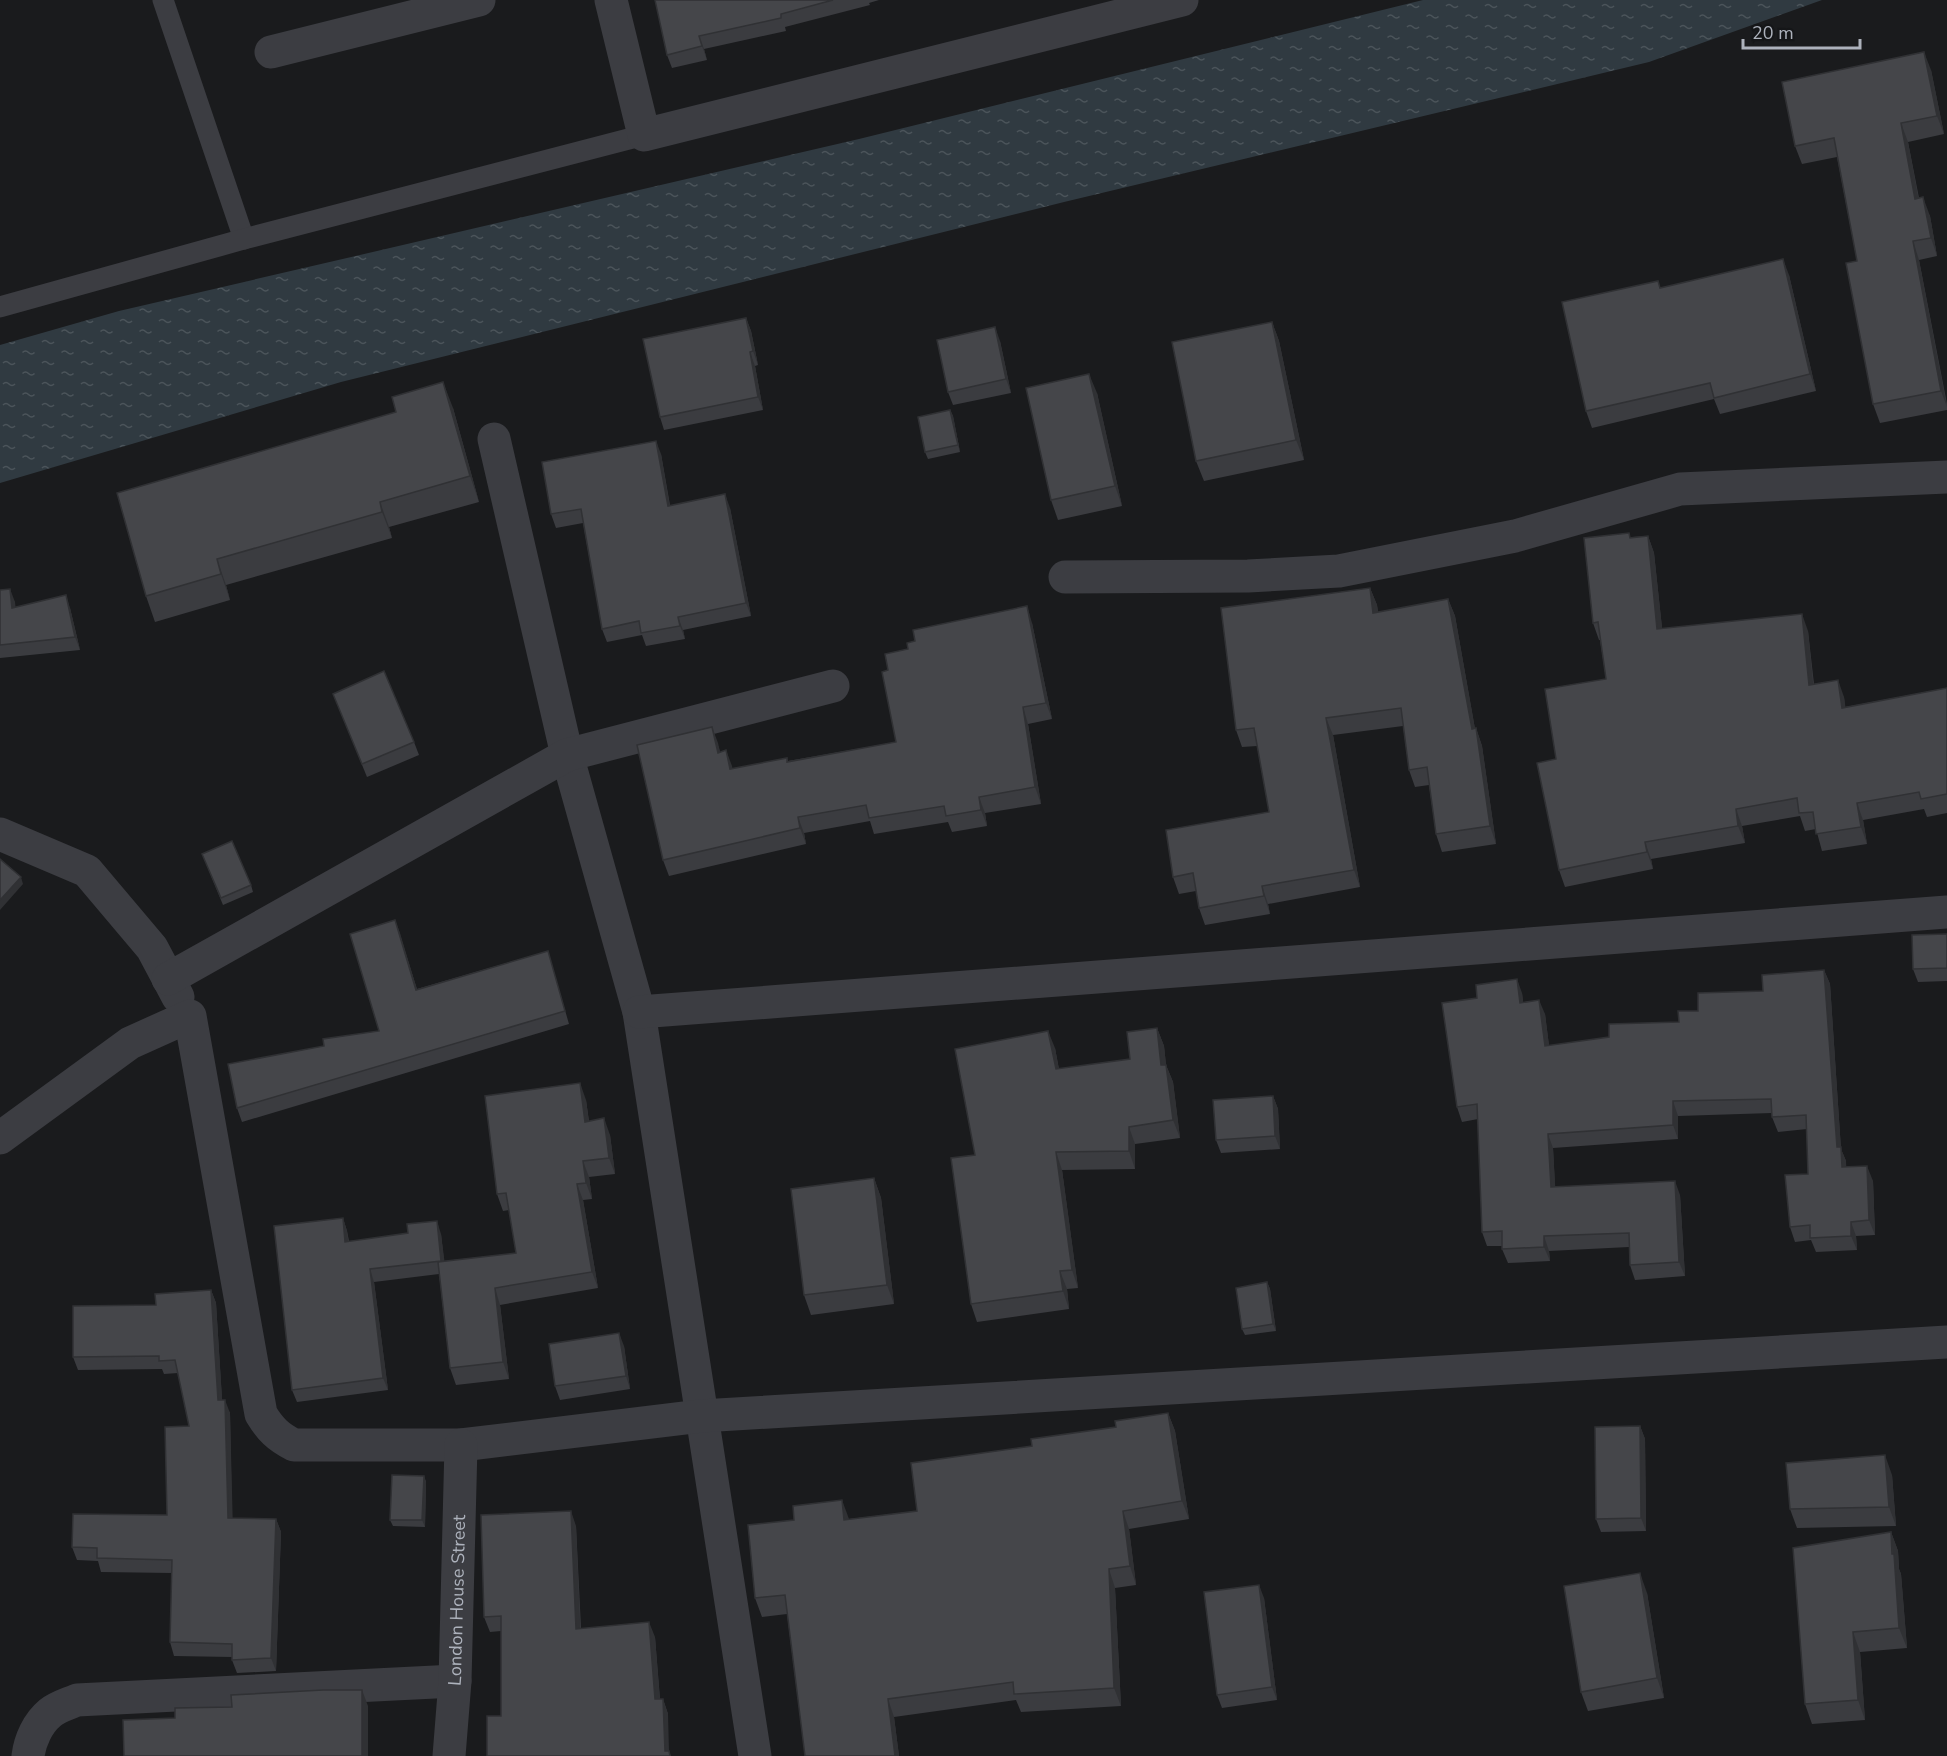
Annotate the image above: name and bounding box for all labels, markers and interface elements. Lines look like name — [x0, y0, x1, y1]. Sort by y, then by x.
scale bar — [1743, 12, 1860, 50]
text: 20 m — [1752, 21, 1794, 45]
street label: London House Street — [443, 1514, 471, 1687]

